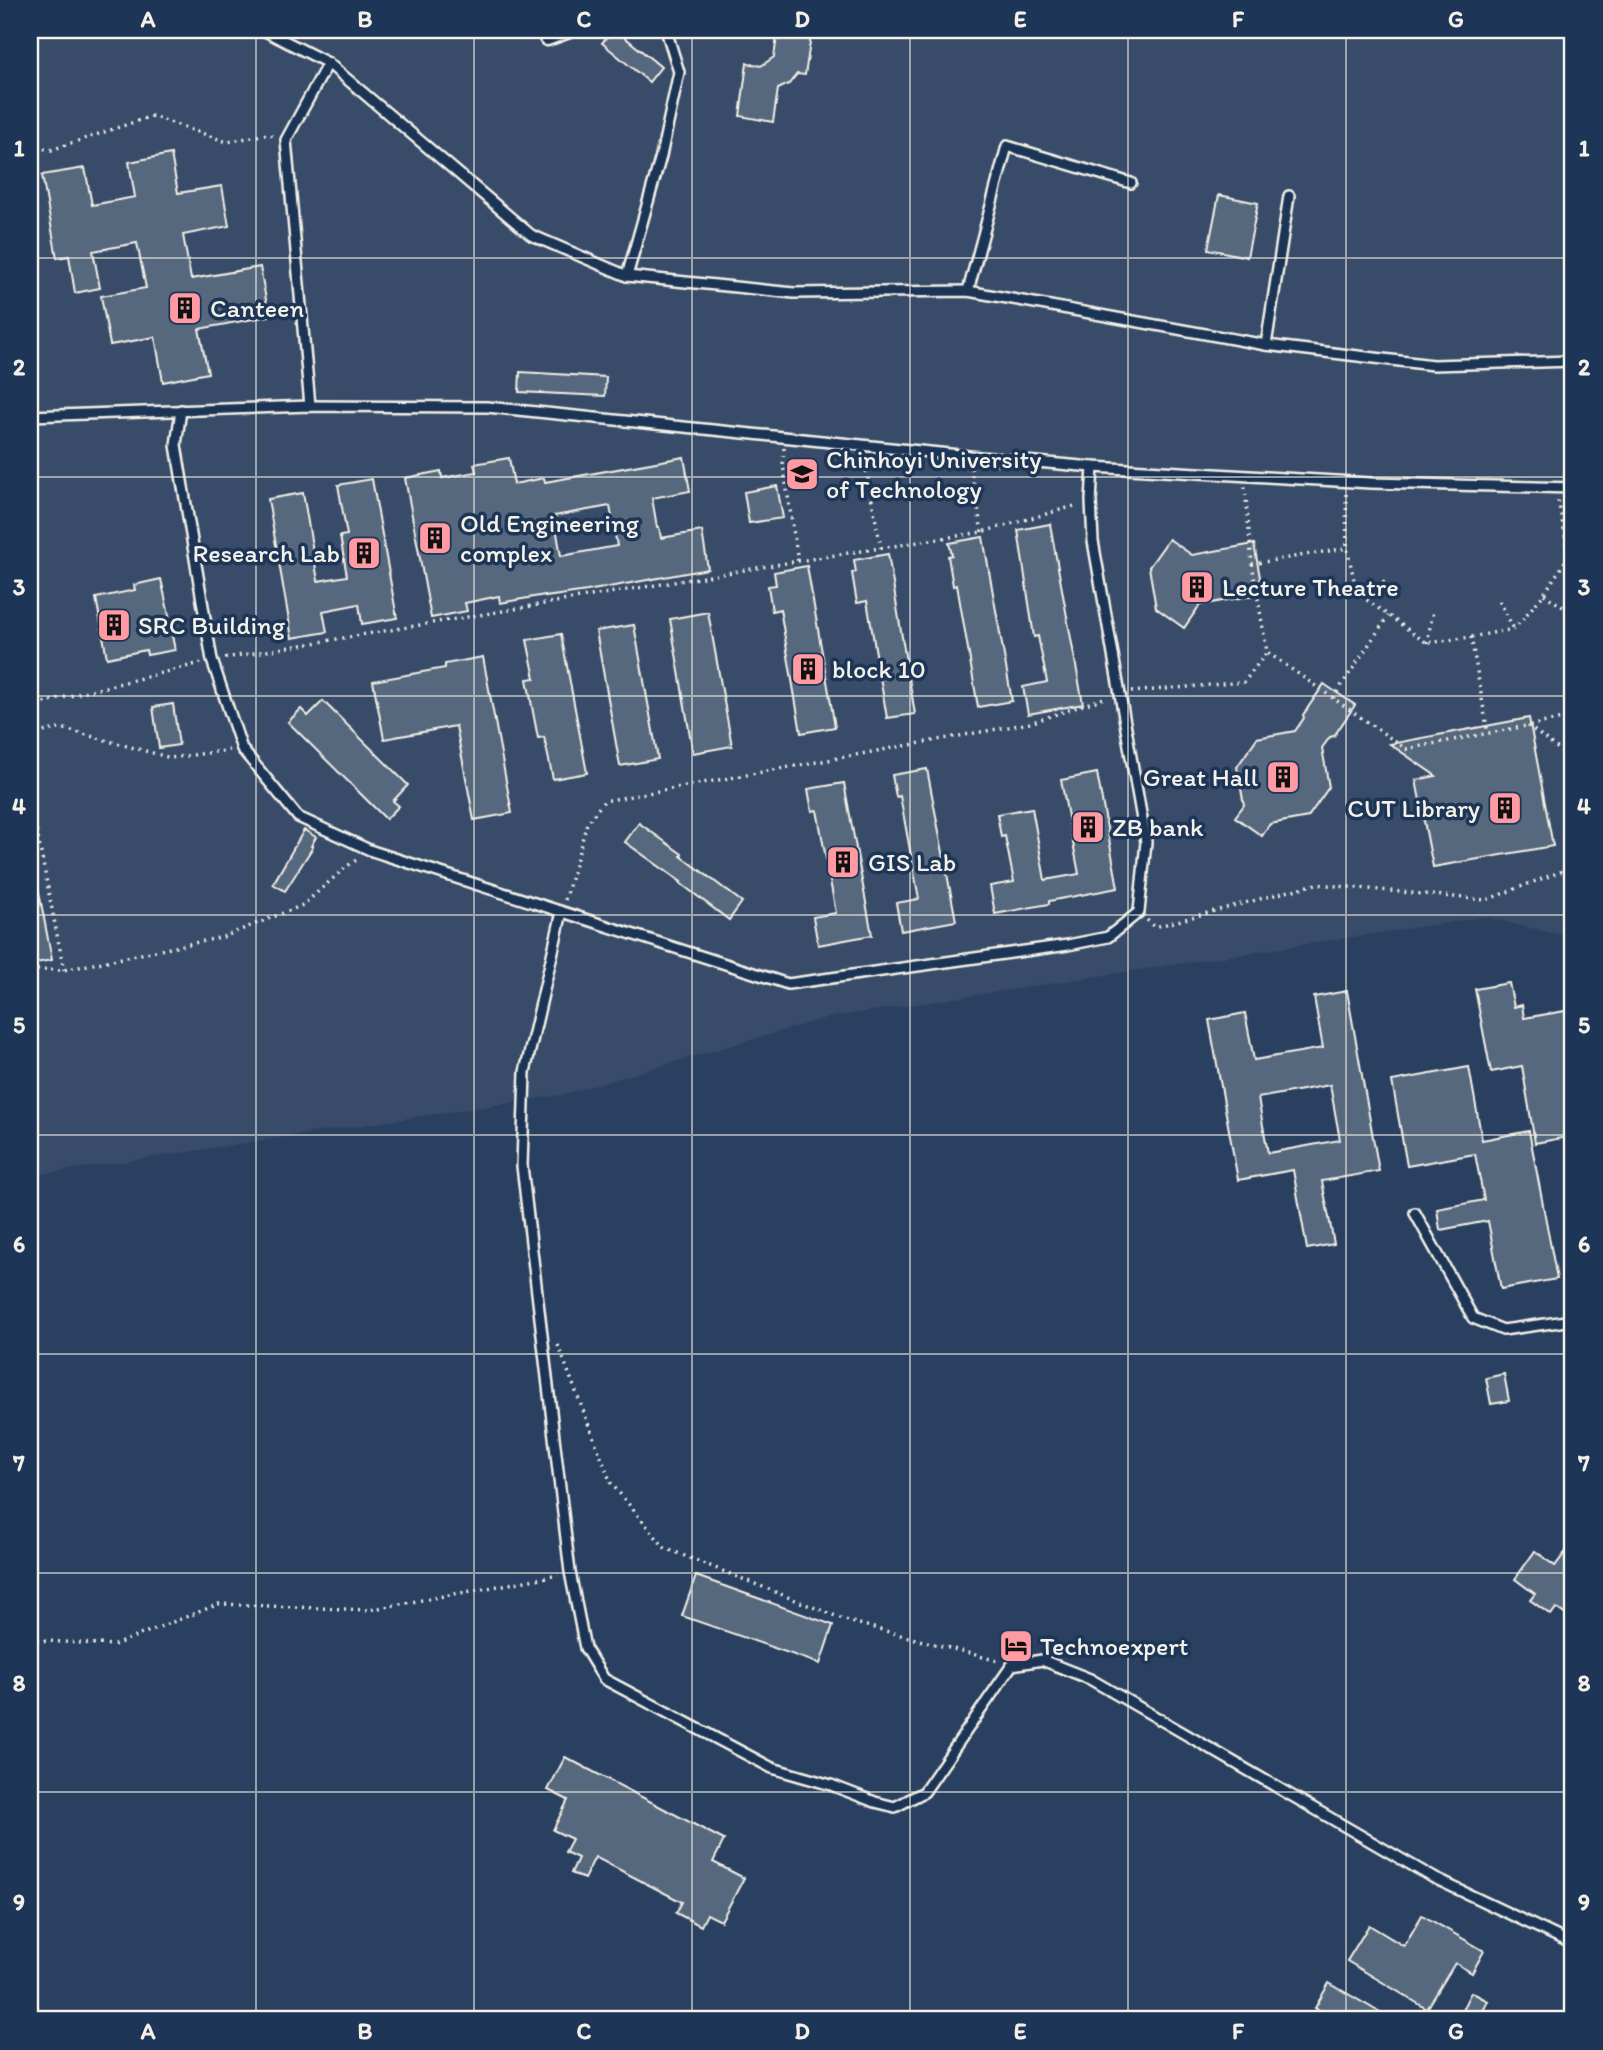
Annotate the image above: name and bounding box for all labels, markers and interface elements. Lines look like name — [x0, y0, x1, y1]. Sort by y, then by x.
text: A — [140, 5, 156, 33]
text: B — [358, 5, 373, 33]
text: C — [577, 5, 592, 33]
text: D — [794, 5, 810, 33]
text: E — [1014, 5, 1027, 33]
text: F — [1232, 5, 1245, 33]
text: G — [1448, 5, 1464, 33]
text: 1 — [14, 134, 25, 162]
text: 1 — [1579, 134, 1590, 162]
building icon: Canteen — [166, 289, 204, 327]
place label: Canteen — [210, 292, 305, 324]
text: 2 — [13, 353, 26, 381]
text: 2 — [1578, 353, 1591, 381]
place label: Chinhoyi University of Technology — [826, 443, 1042, 505]
school or university icon: Chinhoyi University of Technology — [783, 455, 821, 493]
place label: Old Engineering complex — [460, 507, 640, 569]
building icon: Old Engineering complex — [416, 519, 454, 557]
building icon: Research Lab — [345, 534, 383, 572]
place label: Research Lab — [193, 537, 340, 569]
building icon: Lecture Theatre — [1178, 568, 1216, 606]
place label: Lecture Theatre — [1222, 571, 1399, 603]
text: 3 — [13, 573, 26, 601]
text: 3 — [1578, 573, 1591, 601]
building icon: SRC Building — [95, 606, 133, 644]
place label: SRC Building — [138, 609, 286, 641]
building icon: block 10 — [789, 650, 827, 688]
place label: block 10 — [832, 653, 926, 685]
building icon: Great Hall — [1264, 758, 1302, 796]
place label: Great Hall — [1143, 761, 1258, 793]
building icon: CUT Library — [1486, 789, 1524, 827]
text: 4 — [12, 792, 26, 820]
place label: CUT Library — [1347, 792, 1480, 824]
text: 4 — [1577, 792, 1591, 820]
building icon: ZB bank — [1069, 808, 1107, 846]
place label: ZB bank — [1112, 811, 1204, 843]
building icon: GIS Lab — [824, 843, 862, 881]
place label: GIS Lab — [868, 846, 956, 878]
text: 5 — [13, 1011, 25, 1039]
text: 5 — [1578, 1011, 1590, 1039]
text: 6 — [13, 1230, 25, 1258]
text: 6 — [1578, 1230, 1590, 1258]
text: 7 — [12, 1449, 25, 1477]
text: 7 — [1577, 1449, 1590, 1477]
hotel icon: Technoexpert — [997, 1627, 1035, 1665]
place label: Technoexpert — [1040, 1630, 1189, 1662]
text: 8 — [13, 1669, 26, 1697]
text: 8 — [1578, 1669, 1591, 1697]
text: 9 — [13, 1888, 25, 1916]
text: 9 — [1578, 1888, 1590, 1916]
text: A — [140, 2017, 156, 2045]
text: B — [358, 2017, 373, 2045]
text: C — [577, 2017, 592, 2045]
text: D — [794, 2017, 810, 2045]
text: E — [1014, 2017, 1027, 2045]
text: F — [1232, 2017, 1245, 2045]
text: G — [1448, 2017, 1464, 2045]

